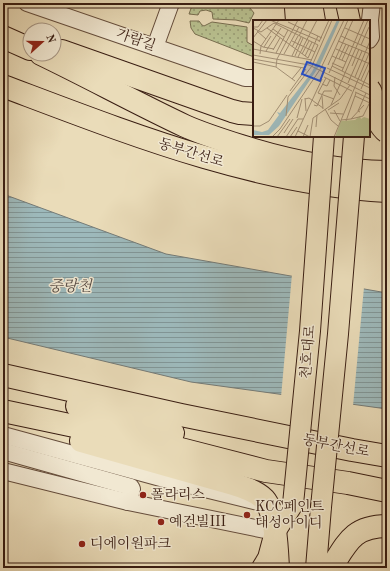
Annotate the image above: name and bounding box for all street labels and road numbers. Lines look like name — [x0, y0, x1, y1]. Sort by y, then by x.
street label: 가람길 — [115, 26, 158, 53]
street label: 동부간선로 — [157, 135, 226, 170]
street label: 천호대로 — [298, 324, 317, 380]
street label: 동부간선로 — [301, 432, 371, 459]

